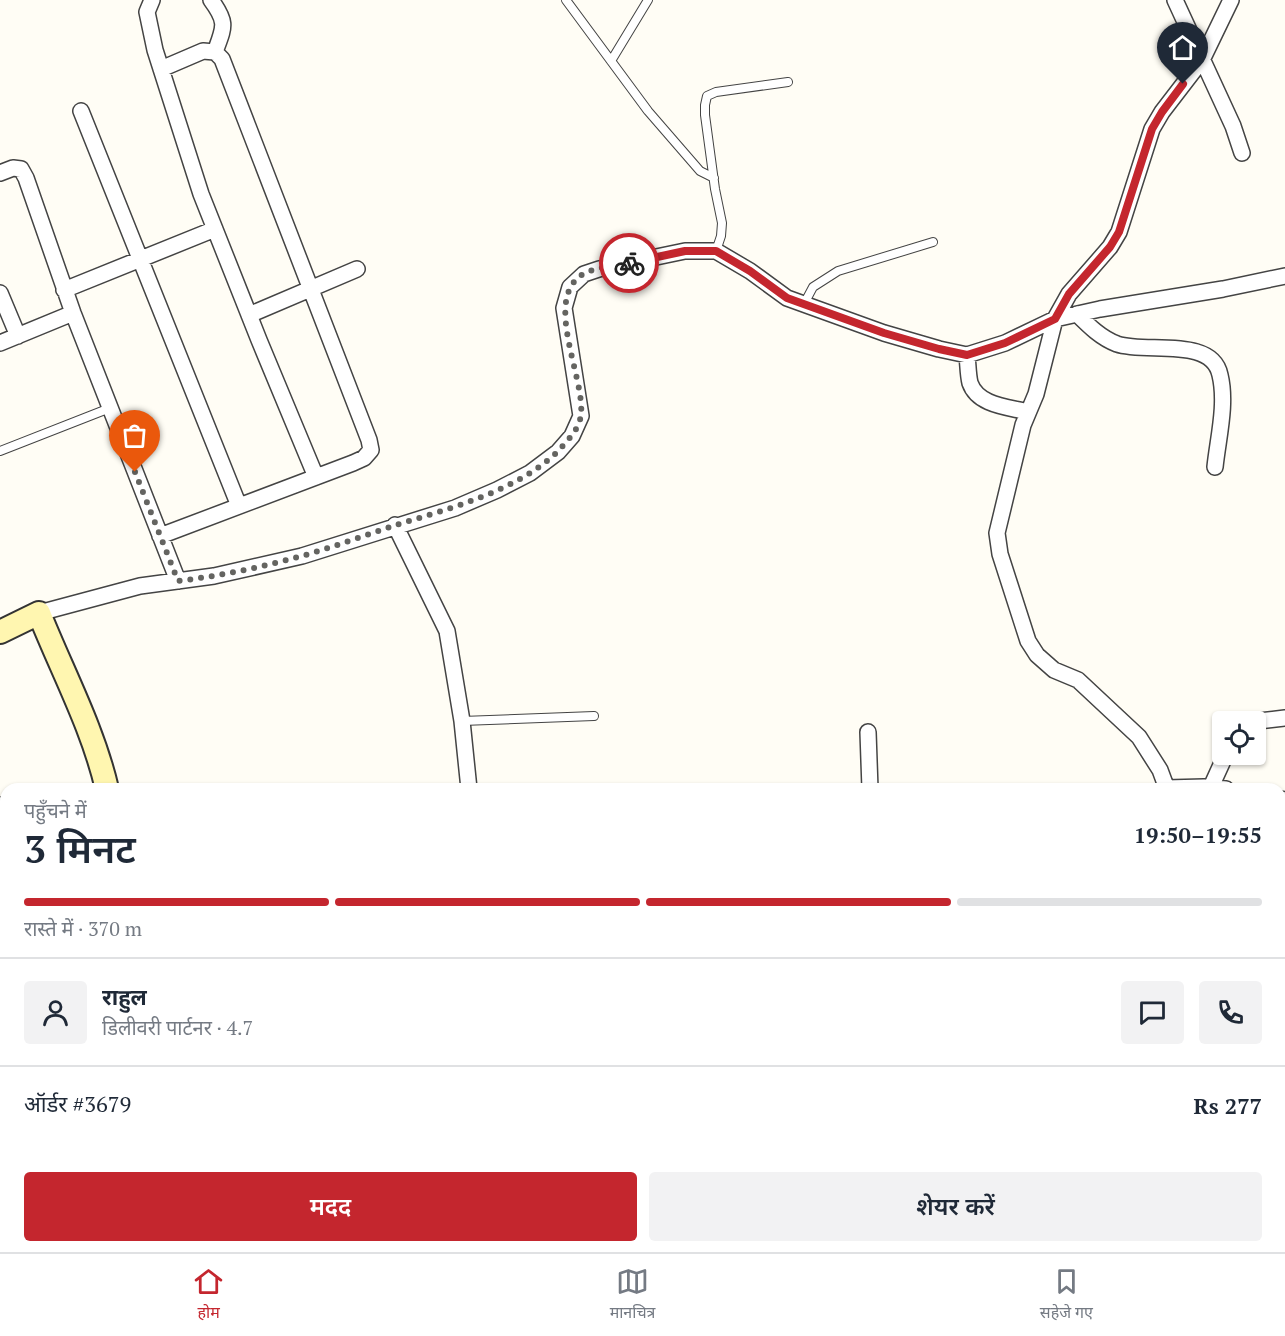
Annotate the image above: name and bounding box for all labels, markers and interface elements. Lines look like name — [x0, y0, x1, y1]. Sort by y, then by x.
pin — [1157, 22, 1208, 84]
icon: home — [1166, 31, 1199, 64]
courier — [599, 233, 659, 293]
icon: bike — [613, 247, 646, 280]
pin — [109, 410, 160, 472]
icon: bag — [118, 419, 151, 452]
map controls — [1212, 711, 1266, 765]
button: locate — [1212, 711, 1266, 765]
text: पहुँचने में — [24, 797, 87, 824]
text: 19:50–19:55 — [1134, 820, 1262, 849]
text: 3 मिनट — [24, 822, 136, 874]
text: रास्ते में · 370 m — [24, 915, 142, 942]
button: person — [24, 981, 87, 1044]
button: chat — [1121, 981, 1184, 1044]
button: phone — [1199, 981, 1262, 1044]
text: राहुल — [102, 982, 147, 1011]
text: डिलीवरी पार्टनर · 4.7 — [102, 1014, 253, 1041]
text: ऑर्डर #3679 — [24, 1089, 131, 1118]
text: Rs 277 — [1193, 1091, 1262, 1120]
button: मदद — [24, 1172, 637, 1241]
button: शेयर करें — [649, 1172, 1262, 1241]
tab: होम — [192, 1265, 225, 1325]
tab: मानचित्र — [610, 1265, 655, 1325]
tab: सहेजे गए — [1040, 1265, 1093, 1325]

